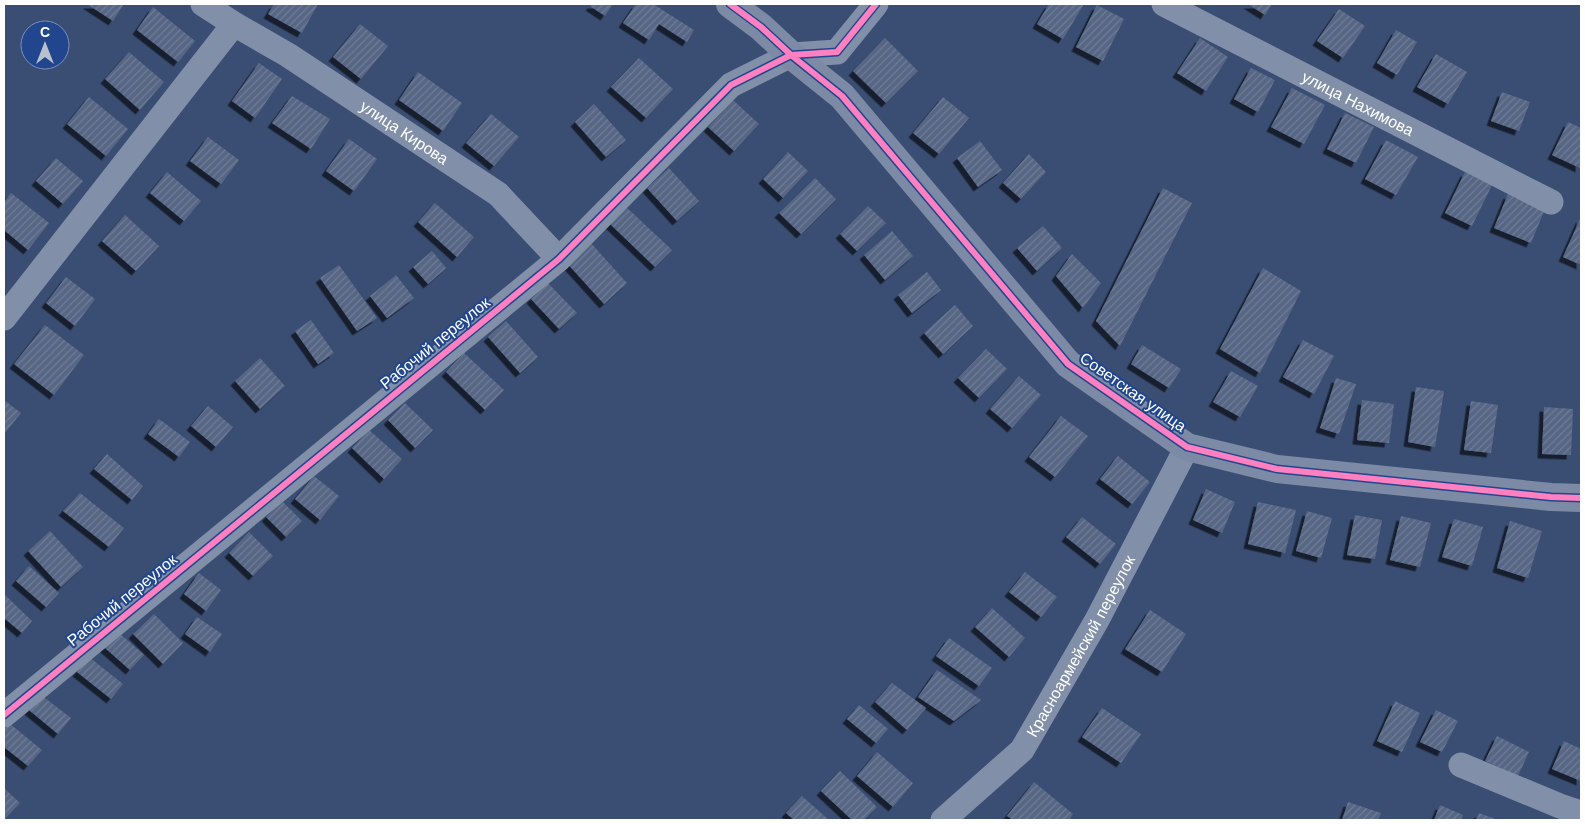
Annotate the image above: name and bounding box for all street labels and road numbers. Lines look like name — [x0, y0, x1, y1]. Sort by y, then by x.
street label: улица Нахимова — [1299, 68, 1417, 139]
street label: улица Кирова — [357, 97, 452, 167]
street label: Рабочий переулок — [377, 293, 494, 392]
street label: Советская улица — [1077, 349, 1189, 435]
street label: Рабочий переулок — [64, 550, 181, 649]
street label: Красноармейский переулок — [1023, 551, 1138, 740]

